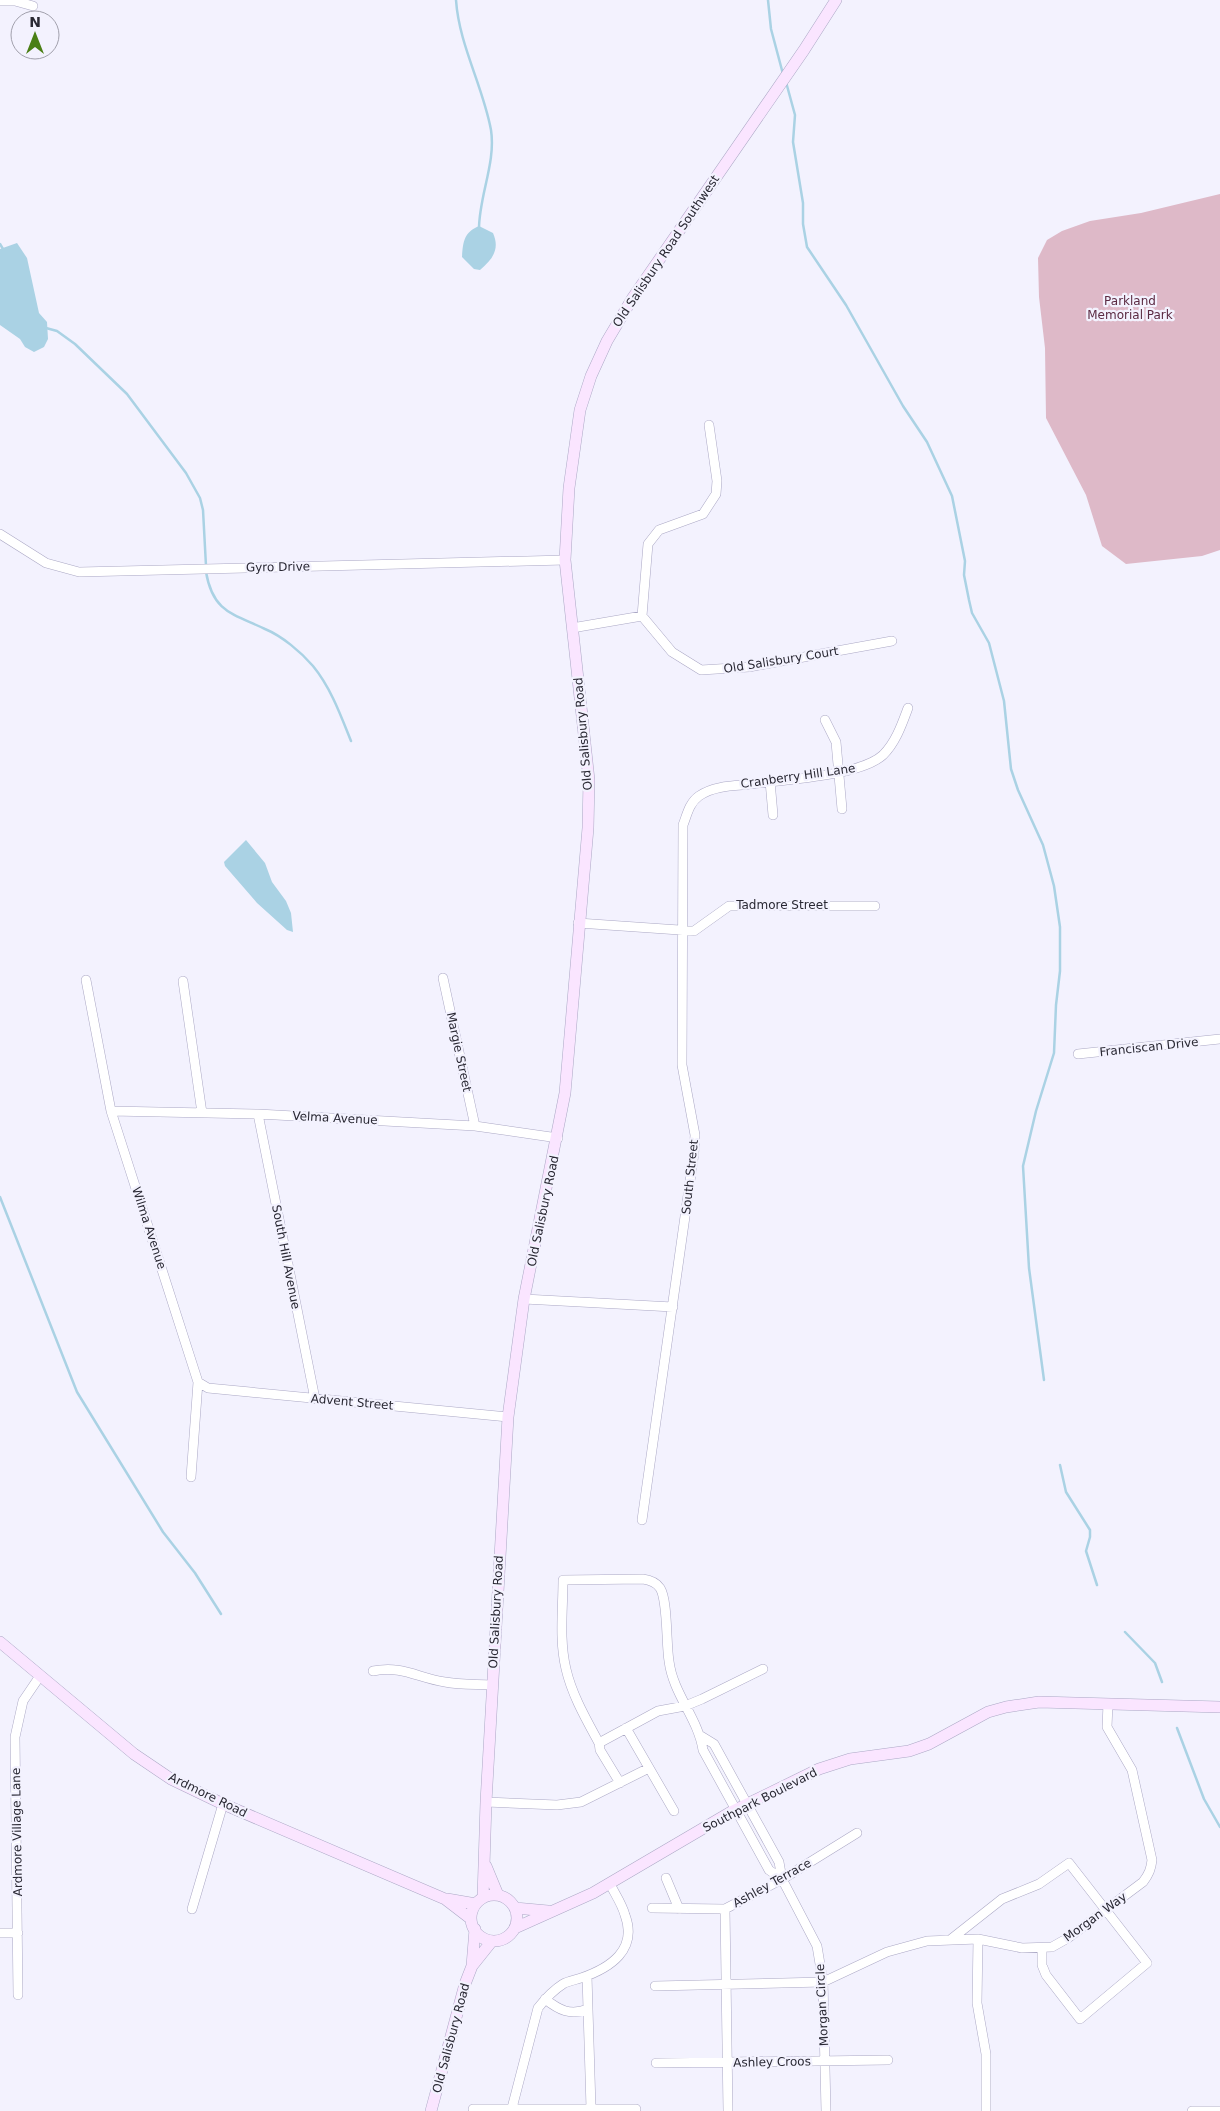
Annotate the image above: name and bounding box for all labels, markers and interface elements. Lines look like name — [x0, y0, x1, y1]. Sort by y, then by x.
north arrow — [10, 10, 60, 60]
text: N — [29, 14, 41, 30]
street label: Old Salisbury Road Southwest — [610, 172, 722, 330]
park label: Parkland Memorial Park — [1087, 294, 1173, 322]
street label: Gyro Drive — [246, 559, 310, 575]
street label: Old Salisbury Court — [723, 644, 840, 676]
street label: Old Salisbury Road — [571, 677, 595, 791]
street label: Cranberry Hill Lane — [740, 761, 856, 791]
street label: Tadmore Street — [735, 898, 828, 912]
street label: Margie Street — [444, 1011, 474, 1093]
street label: Franciscan Drive — [1099, 1035, 1199, 1059]
street label: Velma Avenue — [292, 1109, 378, 1127]
street label: South Street — [679, 1139, 701, 1215]
street label: Old Salisbury Road — [524, 1154, 562, 1268]
street label: Wilma Avenue — [129, 1185, 169, 1271]
street label: South Hill Avenue — [269, 1204, 303, 1310]
street label: Advent Street — [310, 1391, 394, 1413]
street label: Old Salisbury Road — [486, 1555, 506, 1669]
street label: Southpark Boulevard — [701, 1765, 819, 1835]
street label: Ardmore Village Lane — [9, 1768, 25, 1896]
street label: Ardmore Road — [166, 1770, 250, 1820]
street label: Ashley Terrace — [730, 1856, 814, 1910]
street label: Morgan Way — [1061, 1889, 1129, 1945]
street label: Morgan Circle — [813, 1963, 831, 2047]
street label: Old Salisbury Road — [430, 1981, 472, 2095]
street label: Ashley Croos — [733, 2054, 811, 2070]

